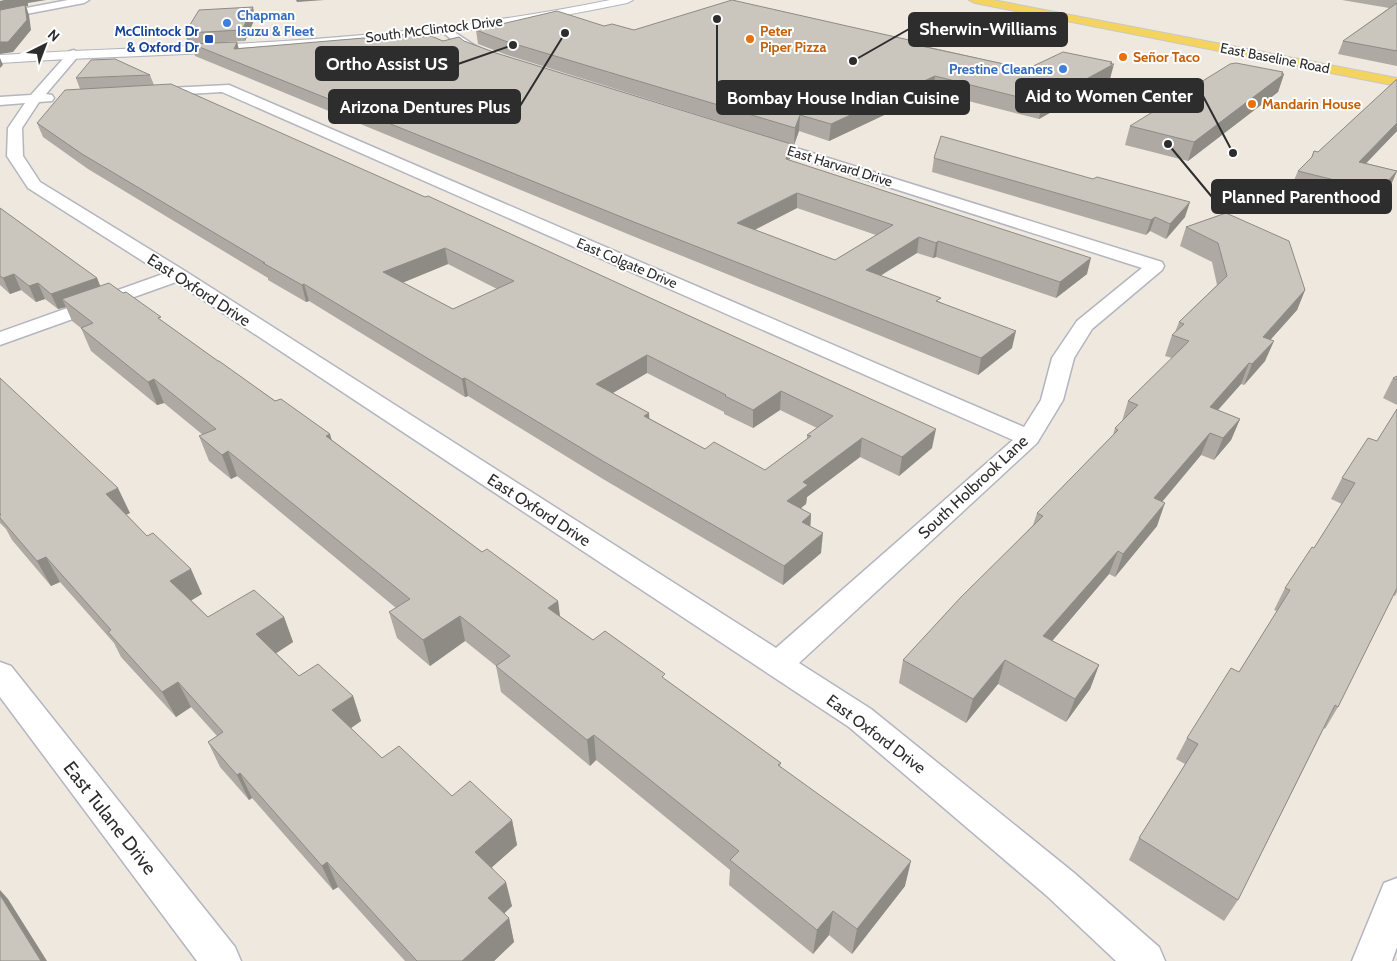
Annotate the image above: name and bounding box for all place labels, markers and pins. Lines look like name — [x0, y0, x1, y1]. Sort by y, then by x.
place label: Chapman Isuzu & Fleet — [237, 6, 314, 40]
callout: Sherwin-Williams — [909, 13, 1067, 46]
marker: Chapman Isuzu & Fleet — [221, 17, 233, 29]
place label: McClintock Dr & Oxford Dr — [114, 22, 199, 56]
place label: Peter Piper Pizza — [760, 22, 826, 56]
marker: McClintock Dr & Oxford Dr — [203, 33, 215, 45]
marker: Peter Piper Pizza — [744, 33, 756, 45]
callout: Ortho Assist US — [316, 47, 458, 80]
place label: Señor Taco — [1133, 48, 1200, 66]
marker: Señor Taco — [1117, 51, 1129, 63]
place label: Prestine Cleaners — [949, 60, 1053, 78]
marker: Prestine Cleaners — [1057, 63, 1069, 75]
callout: Aid to Women Center — [1016, 79, 1203, 112]
callout: Bombay House Indian Cuisine — [717, 81, 969, 114]
callout: Arizona Dentures Plus — [329, 90, 520, 123]
place label: Mandarin House — [1262, 95, 1361, 113]
marker: Mandarin House — [1246, 98, 1258, 110]
callout: Planned Parenthood — [1212, 180, 1391, 213]

